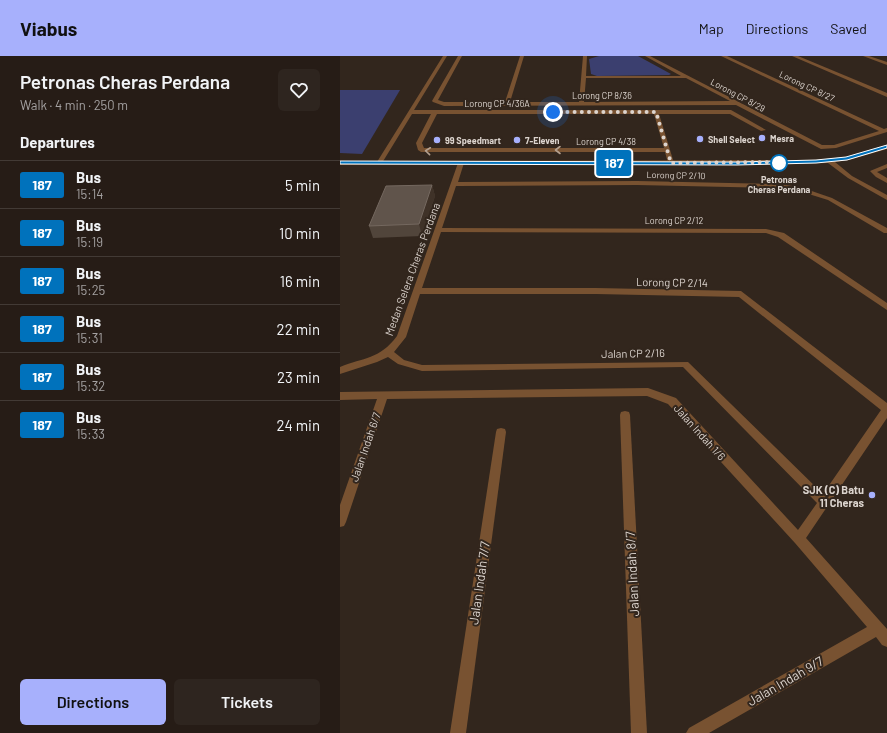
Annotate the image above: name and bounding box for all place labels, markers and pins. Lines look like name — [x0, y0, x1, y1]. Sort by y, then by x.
marker: Mesra — [757, 133, 767, 143]
place label: Mesra — [770, 133, 794, 144]
marker: Shell Select — [695, 134, 705, 144]
place label: Shell Select — [708, 134, 756, 145]
marker: 99 Speedmart — [432, 135, 442, 145]
place label: 99 Speedmart — [445, 135, 501, 146]
marker: 7-Eleven — [512, 135, 522, 145]
place label: 7-Eleven — [525, 135, 560, 146]
marker: Petronas Cheras Perdana — [770, 154, 788, 172]
place label: Petronas Cheras Perdana — [748, 174, 811, 195]
place label: SJK (C) Batu 11 Cheras — [803, 483, 864, 509]
marker: SJK (C) Batu 11 Cheras — [867, 490, 877, 500]

